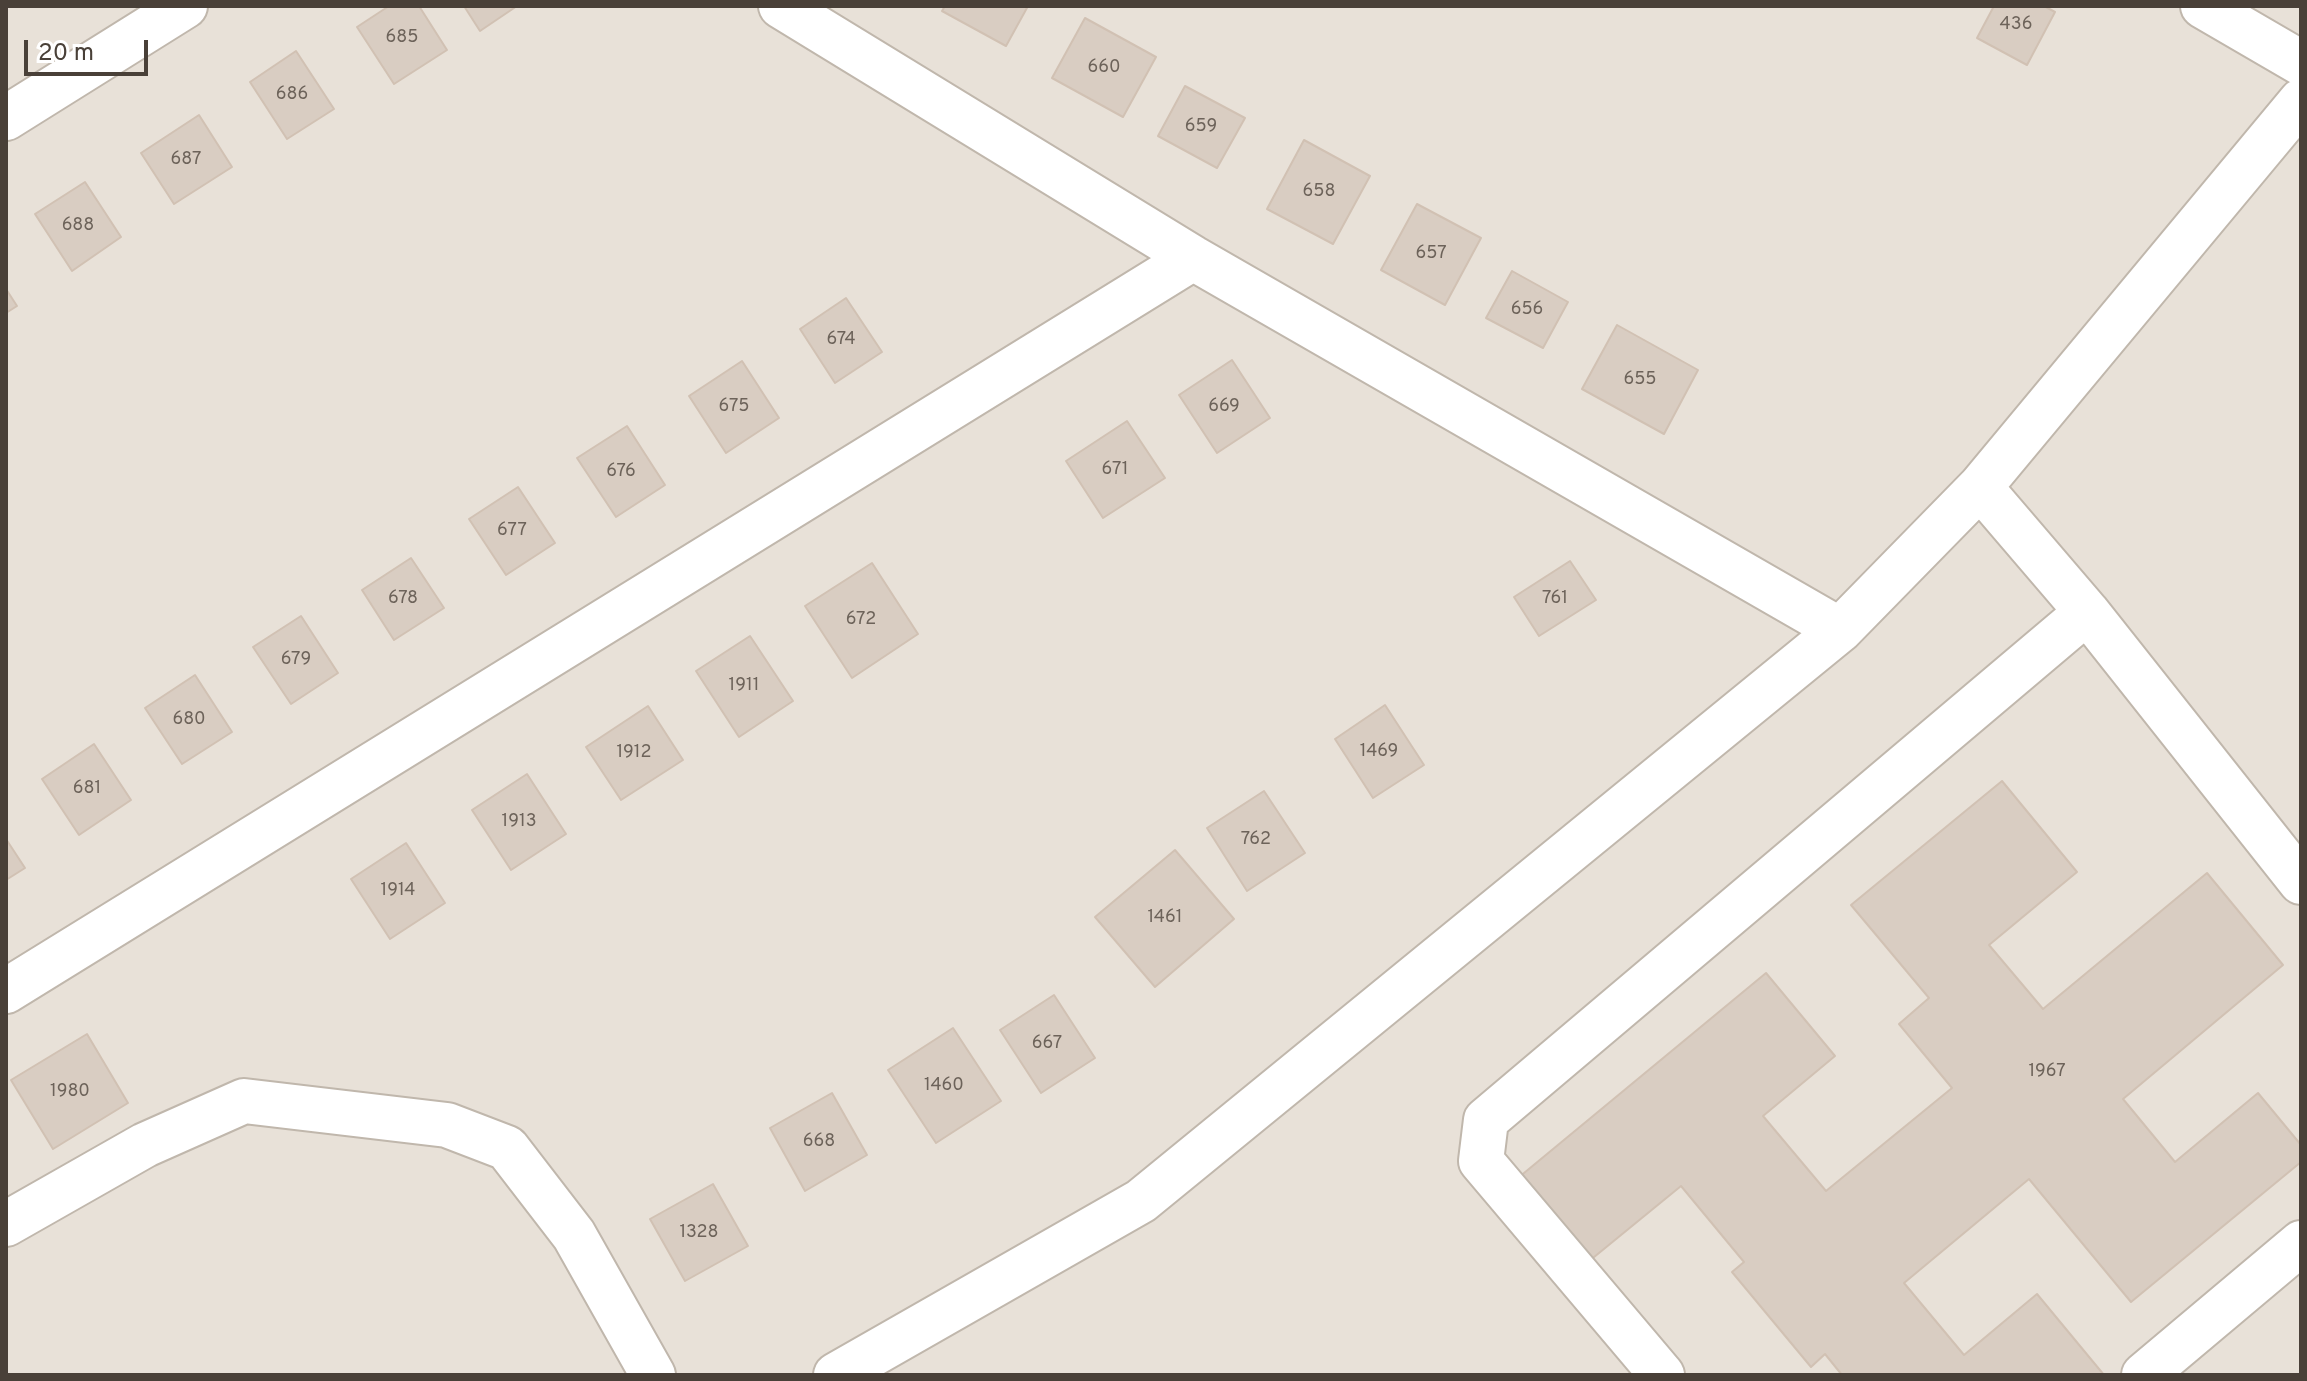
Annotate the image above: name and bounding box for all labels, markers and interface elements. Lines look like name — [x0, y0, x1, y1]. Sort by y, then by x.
house number: 436 — [2000, 14, 2032, 36]
scale bar — [28, 24, 152, 74]
house number: 685 — [386, 27, 418, 49]
text: 20 m — [38, 39, 94, 69]
house number: 660 — [1087, 57, 1121, 79]
house number: 686 — [276, 84, 308, 106]
house number: 659 — [1185, 116, 1217, 138]
house number: 687 — [171, 149, 201, 171]
house number: 658 — [1303, 181, 1335, 203]
house number: 688 — [62, 215, 94, 237]
house number: 657 — [1415, 243, 1447, 265]
house number: 656 — [1511, 299, 1543, 321]
house number: 674 — [826, 329, 856, 351]
house number: 655 — [1623, 369, 1657, 391]
house number: 675 — [719, 396, 749, 418]
house number: 669 — [1208, 396, 1240, 418]
house number: 671 — [1102, 459, 1128, 481]
house number: 676 — [606, 461, 636, 483]
house number: 677 — [497, 520, 527, 542]
house number: 678 — [388, 588, 418, 610]
house number: 761 — [1542, 588, 1568, 610]
house number: 672 — [846, 609, 876, 631]
house number: 679 — [281, 649, 311, 671]
house number: 1911 — [729, 675, 759, 697]
house number: 680 — [172, 709, 206, 731]
house number: 1469 — [1360, 741, 1398, 763]
house number: 1912 — [616, 742, 652, 764]
house number: 681 — [73, 778, 101, 800]
house number: 1913 — [501, 811, 537, 833]
house number: 762 — [1241, 829, 1271, 851]
house number: 1914 — [381, 880, 415, 902]
house number: 1461 — [1148, 907, 1182, 929]
house number: 667 — [1032, 1033, 1062, 1055]
house number: 1967 — [2028, 1061, 2066, 1083]
house number: 1460 — [924, 1075, 964, 1097]
house number: 1980 — [50, 1081, 90, 1103]
house number: 668 — [803, 1131, 835, 1153]
house number: 1328 — [679, 1222, 719, 1244]

